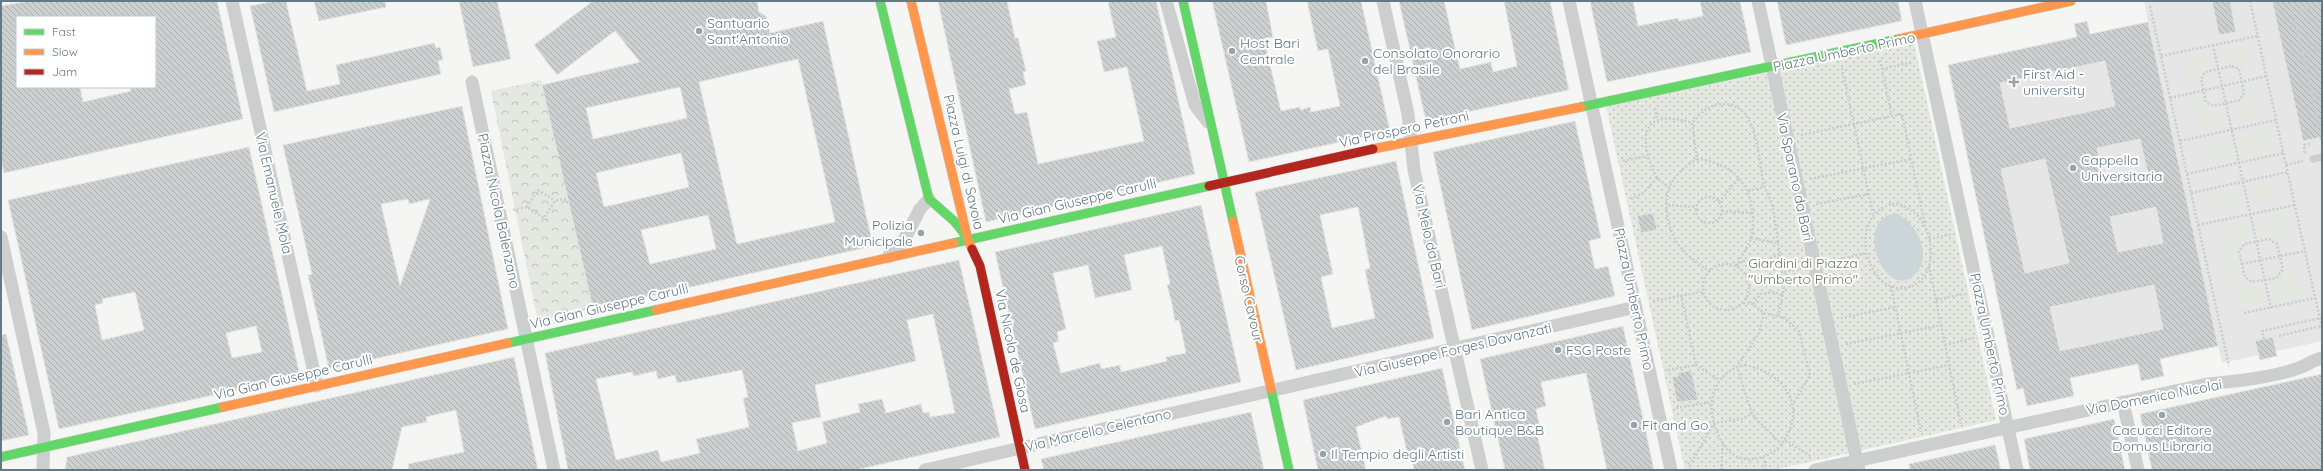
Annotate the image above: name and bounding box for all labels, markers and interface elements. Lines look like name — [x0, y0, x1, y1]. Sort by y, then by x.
place label: Santuario Sant'Antonio — [707, 14, 789, 48]
legend — [16, 16, 156, 88]
text: Fast — [52, 24, 76, 39]
marker: Santuario Sant'Antonio — [694, 26, 704, 36]
street label: Piazza Umberto Primo — [1771, 28, 1917, 76]
place label: Host Bari Centrale — [1240, 34, 1300, 68]
text: Slow — [52, 44, 78, 59]
place label: Consolato Onorario del Brasile — [1373, 44, 1500, 78]
marker: Host Bari Centrale — [1227, 46, 1237, 56]
marker: Consolato Onorario del Brasile — [1360, 56, 1370, 66]
text: Jam — [52, 64, 77, 79]
place label: First Aid - university — [2023, 65, 2085, 99]
marker: First Aid - university — [2008, 76, 2020, 88]
street label: Piazza Luigi di Savoia — [940, 93, 988, 231]
street label: Via Prospero Petroni — [1337, 106, 1471, 152]
street label: Via Sparano da Bari — [1773, 111, 1817, 243]
street label: Via Emanuele Mola — [251, 130, 297, 256]
street label: Piazza Nicola Balenzano — [474, 132, 524, 290]
place label: Cappella Universitaria — [2081, 151, 2162, 185]
marker: Cappella Universitaria — [2068, 163, 2078, 173]
street label: Via Gian Giuseppe Carulli — [996, 174, 1158, 228]
street label: Via Melo da Bari — [1408, 182, 1450, 290]
place label: Polizia Municipale — [844, 216, 913, 250]
street label: Piazza Umberto Primo — [1610, 226, 1658, 372]
marker: Polizia Municipale — [916, 228, 926, 238]
street label: Corso Cavour — [1230, 254, 1268, 345]
park label: Giardini di Piazza "Umberto Primo" — [1748, 254, 1858, 288]
street label: Piazza Umberto Primo — [1966, 271, 2014, 417]
street label: Via Gian Giuseppe Carulli — [528, 279, 690, 333]
street label: Via Nicola de Giosa — [991, 288, 1035, 414]
street label: Via Giuseppe Forges Davanzati — [1353, 319, 1553, 381]
place label: FSG Poste — [1566, 341, 1631, 359]
marker: FSG Poste — [1553, 345, 1563, 355]
street label: Via Gian Giuseppe Carulli — [212, 350, 374, 404]
street label: Via Domenico Nicolai — [2084, 375, 2224, 419]
street label: Via Marcello Celentano — [1023, 404, 1173, 456]
place label: Bari Antica Boutique B&B — [1455, 405, 1544, 439]
marker: Cacucci Editore Domus Libraria — [2157, 410, 2167, 420]
place label: Fit and Go — [1642, 416, 1709, 434]
marker: Bari Antica Boutique B&B — [1442, 417, 1452, 427]
marker: Fit and Go — [1629, 420, 1639, 430]
place label: Cacucci Editore Domus Libraria — [2112, 421, 2212, 455]
place label: Il Tempio degli Artisti — [1331, 445, 1464, 463]
marker: Il Tempio degli Artisti — [1318, 449, 1328, 459]

